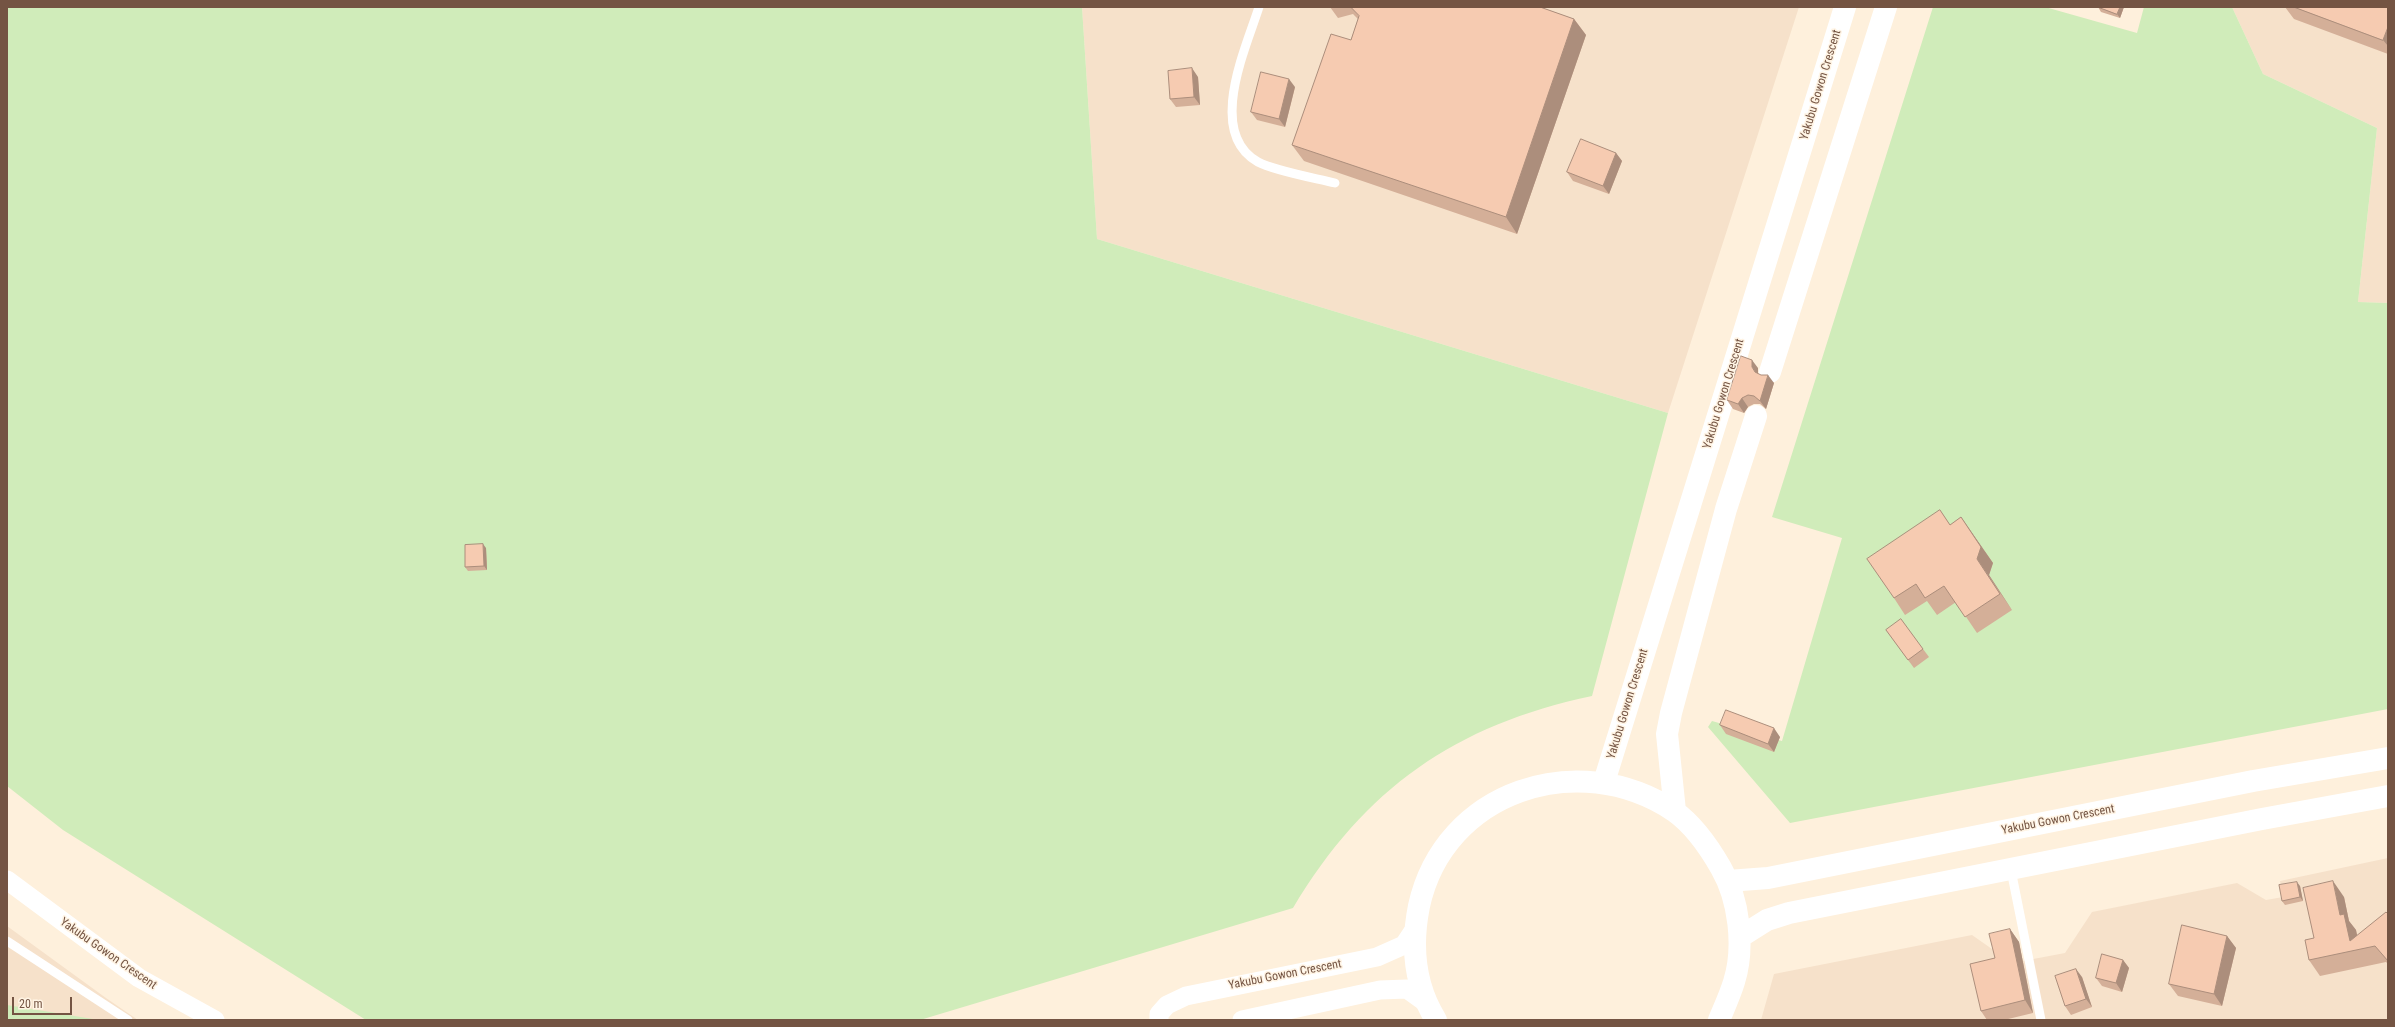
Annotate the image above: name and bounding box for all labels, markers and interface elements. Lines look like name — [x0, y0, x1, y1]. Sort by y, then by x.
street label: Yakubu Gowon Crescent — [1797, 28, 1845, 142]
street label: Yakubu Gowon Crescent — [1700, 337, 1748, 451]
street label: Yakubu Gowon Crescent — [1604, 647, 1652, 761]
street label: Yakubu Gowon Crescent — [2000, 802, 2116, 838]
street label: Yakubu Gowon Crescent — [57, 915, 159, 993]
street label: Yakubu Gowon Crescent — [1227, 957, 1343, 993]
scale bar — [14, 989, 74, 1015]
text: 20 m — [19, 997, 43, 1011]

